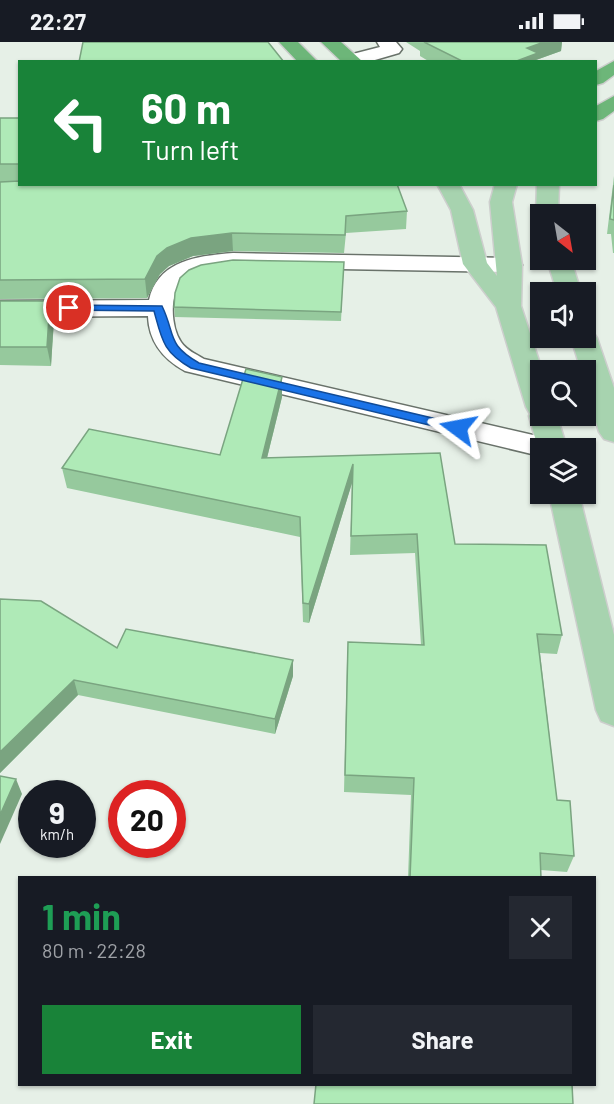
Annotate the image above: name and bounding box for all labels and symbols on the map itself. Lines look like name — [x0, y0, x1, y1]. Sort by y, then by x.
north arrow — [530, 204, 596, 270]
pin — [43, 282, 94, 333]
position arrow — [426, 396, 490, 460]
speed limit sign: 20 — [108, 780, 186, 858]

